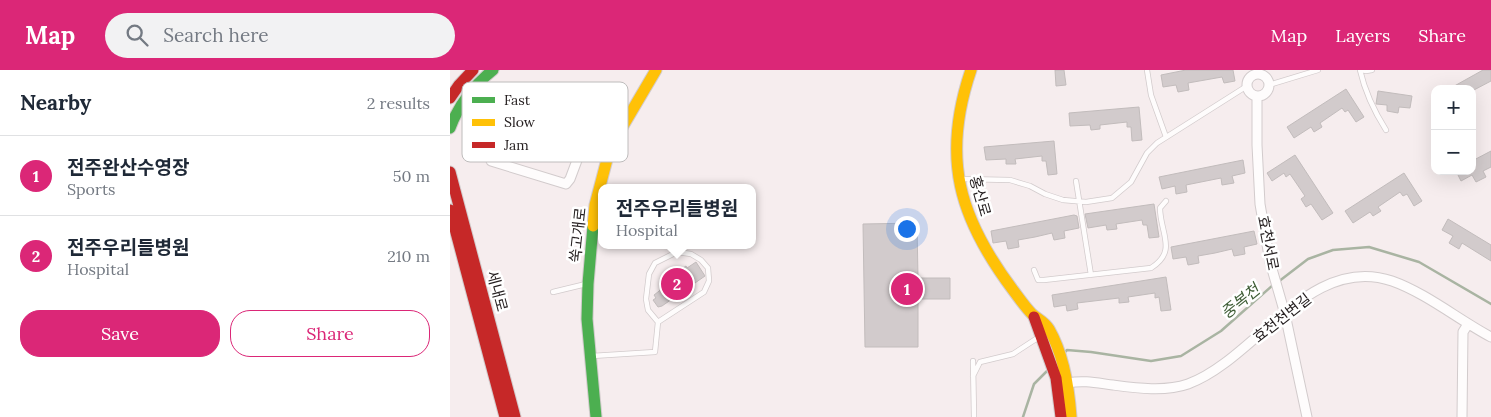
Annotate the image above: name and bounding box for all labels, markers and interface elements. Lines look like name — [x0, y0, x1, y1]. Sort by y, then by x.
search box — [105, 13, 455, 58]
text: Map — [25, 20, 75, 51]
icon: search — [123, 21, 151, 49]
text: Search here — [163, 23, 269, 47]
text: Map — [1271, 24, 1307, 47]
text: Layers — [1335, 24, 1390, 47]
text: Share — [1418, 24, 1466, 47]
legend — [462, 82, 628, 162]
map controls — [1431, 85, 1476, 175]
button: + — [1431, 85, 1476, 130]
text: Nearby — [20, 89, 91, 116]
text: Fast — [504, 91, 531, 109]
text: 2 results — [367, 93, 430, 113]
text: Slow — [504, 113, 536, 131]
button: − — [1431, 130, 1476, 175]
text: Jam — [503, 136, 529, 154]
text: 전주완산수영장 — [67, 155, 189, 179]
text: 1 — [33, 166, 39, 186]
text: 50 m — [393, 166, 430, 186]
street label: 홍산로 — [966, 173, 995, 218]
text: Sports — [67, 179, 116, 199]
popup — [598, 184, 756, 249]
text: 전주우리들병원 — [616, 196, 738, 220]
street label: 쑥고개로 — [565, 207, 590, 263]
street label: 효천서로 — [1254, 214, 1283, 272]
your location — [894, 216, 920, 242]
text: Hospital — [616, 220, 678, 240]
text: 전주우리들병원 — [67, 235, 189, 259]
text: 2 — [32, 246, 40, 266]
text: 210 m — [387, 246, 430, 266]
text: Hospital — [67, 259, 129, 279]
pin: 2 — [661, 265, 693, 303]
street label: 세내로 — [483, 268, 512, 313]
pin: 1 — [891, 270, 923, 308]
water label: 중복천 — [1217, 278, 1265, 323]
street label: 효천천변길 — [1249, 289, 1315, 346]
button: Save — [20, 310, 220, 357]
button: Share — [230, 310, 430, 357]

